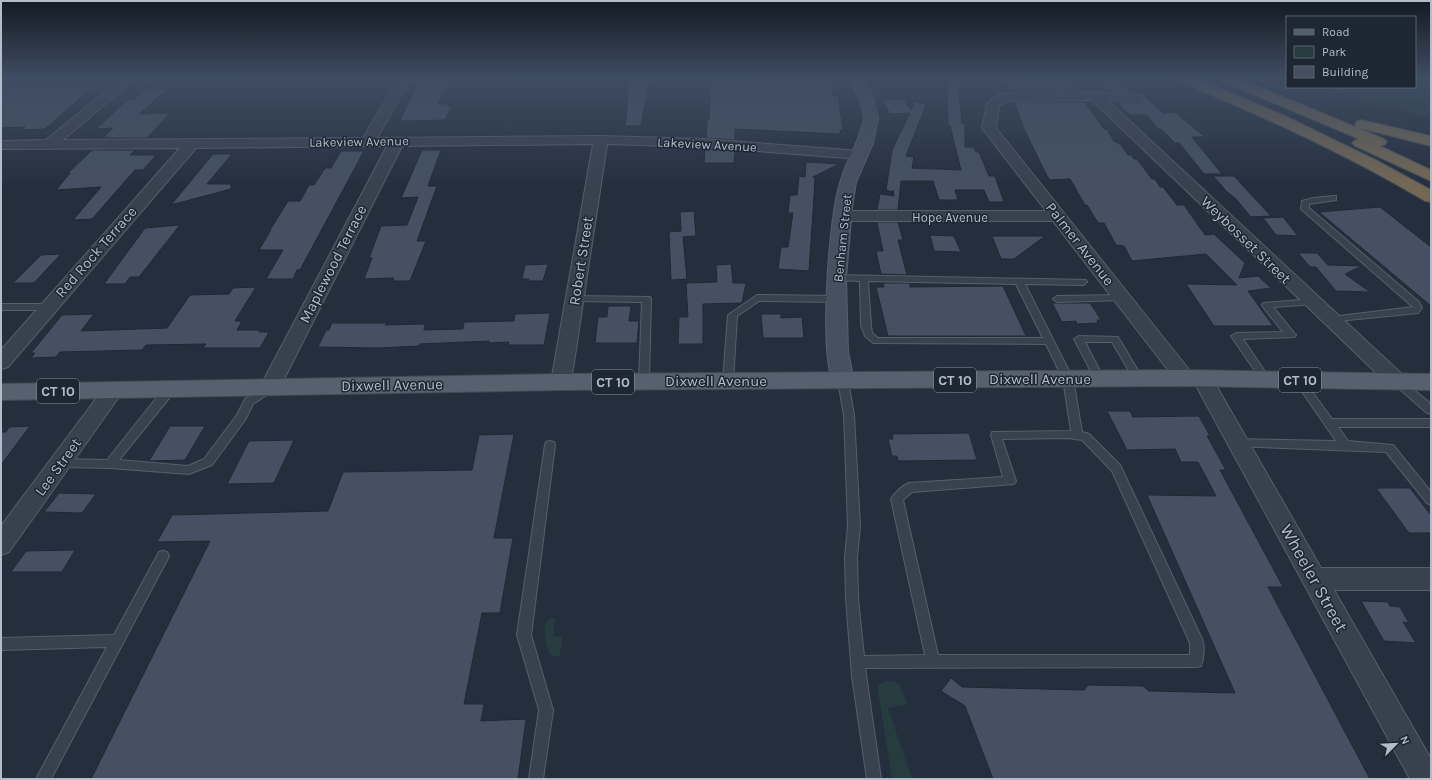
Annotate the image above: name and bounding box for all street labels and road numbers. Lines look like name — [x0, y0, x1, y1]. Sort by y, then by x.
street label: Lakeview Avenue — [309, 133, 409, 150]
street label: Lakeview Avenue — [657, 134, 757, 155]
street label: Weybosset Street — [1197, 192, 1295, 288]
street label: Benham Street — [830, 193, 855, 283]
street label: Palmer Avenue — [1042, 199, 1118, 289]
street label: Maplewood Terrace — [295, 202, 371, 326]
street label: Red Rock Terrace — [51, 203, 141, 301]
street label: Hope Avenue — [912, 210, 988, 225]
street label: Robert Street — [565, 215, 597, 307]
road number: CT 10 — [934, 368, 976, 392]
road number: CT 10 — [1279, 368, 1321, 392]
road number: CT 10 — [592, 370, 634, 394]
street label: Dixwell Avenue — [989, 370, 1091, 388]
street label: Dixwell Avenue — [665, 372, 767, 390]
street label: Dixwell Avenue — [341, 375, 443, 395]
road number: CT 10 — [37, 379, 79, 403]
street label: Lee Street — [31, 434, 85, 499]
street label: Wheeler Street — [1275, 520, 1353, 636]

